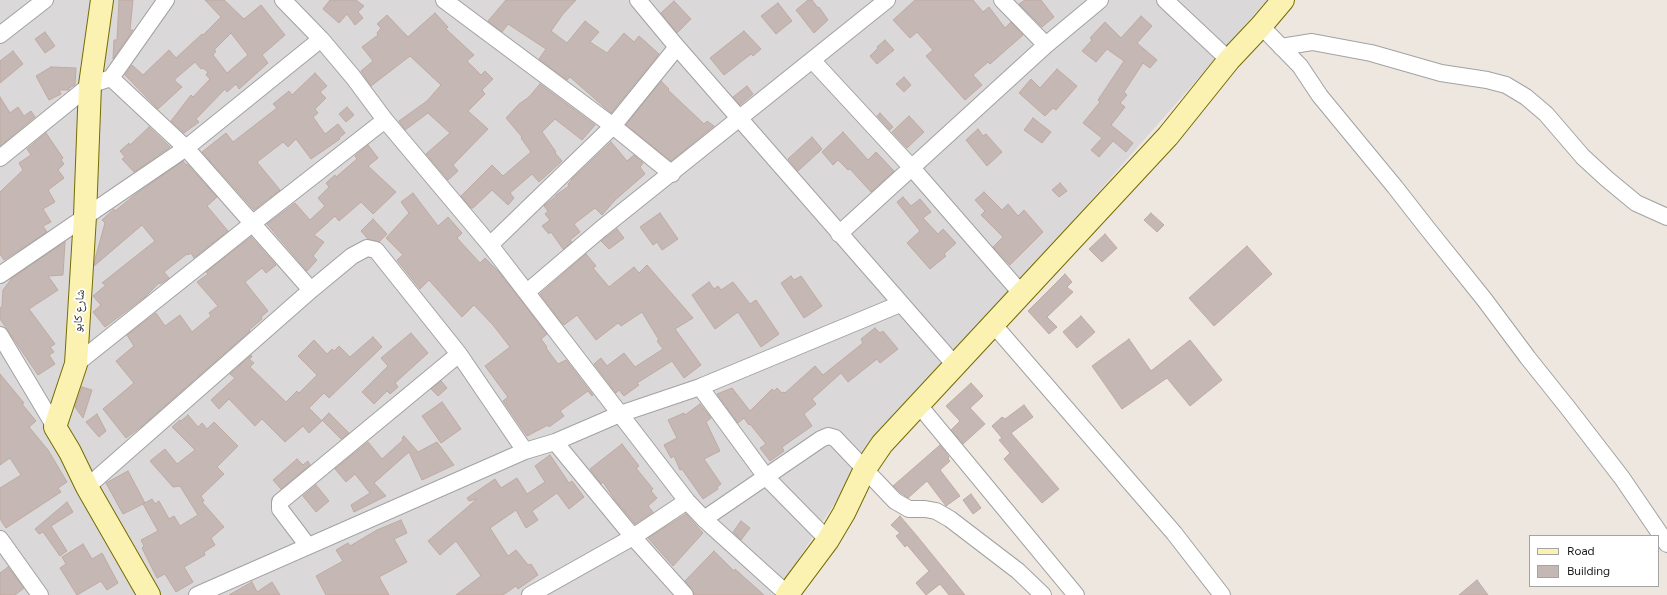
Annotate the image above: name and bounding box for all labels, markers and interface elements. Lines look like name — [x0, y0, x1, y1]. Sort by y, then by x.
street label: شارع كابو — [70, 289, 88, 333]
legend — [1529, 535, 1659, 587]
text: Road — [1567, 544, 1595, 558]
text: Building — [1567, 564, 1610, 578]

